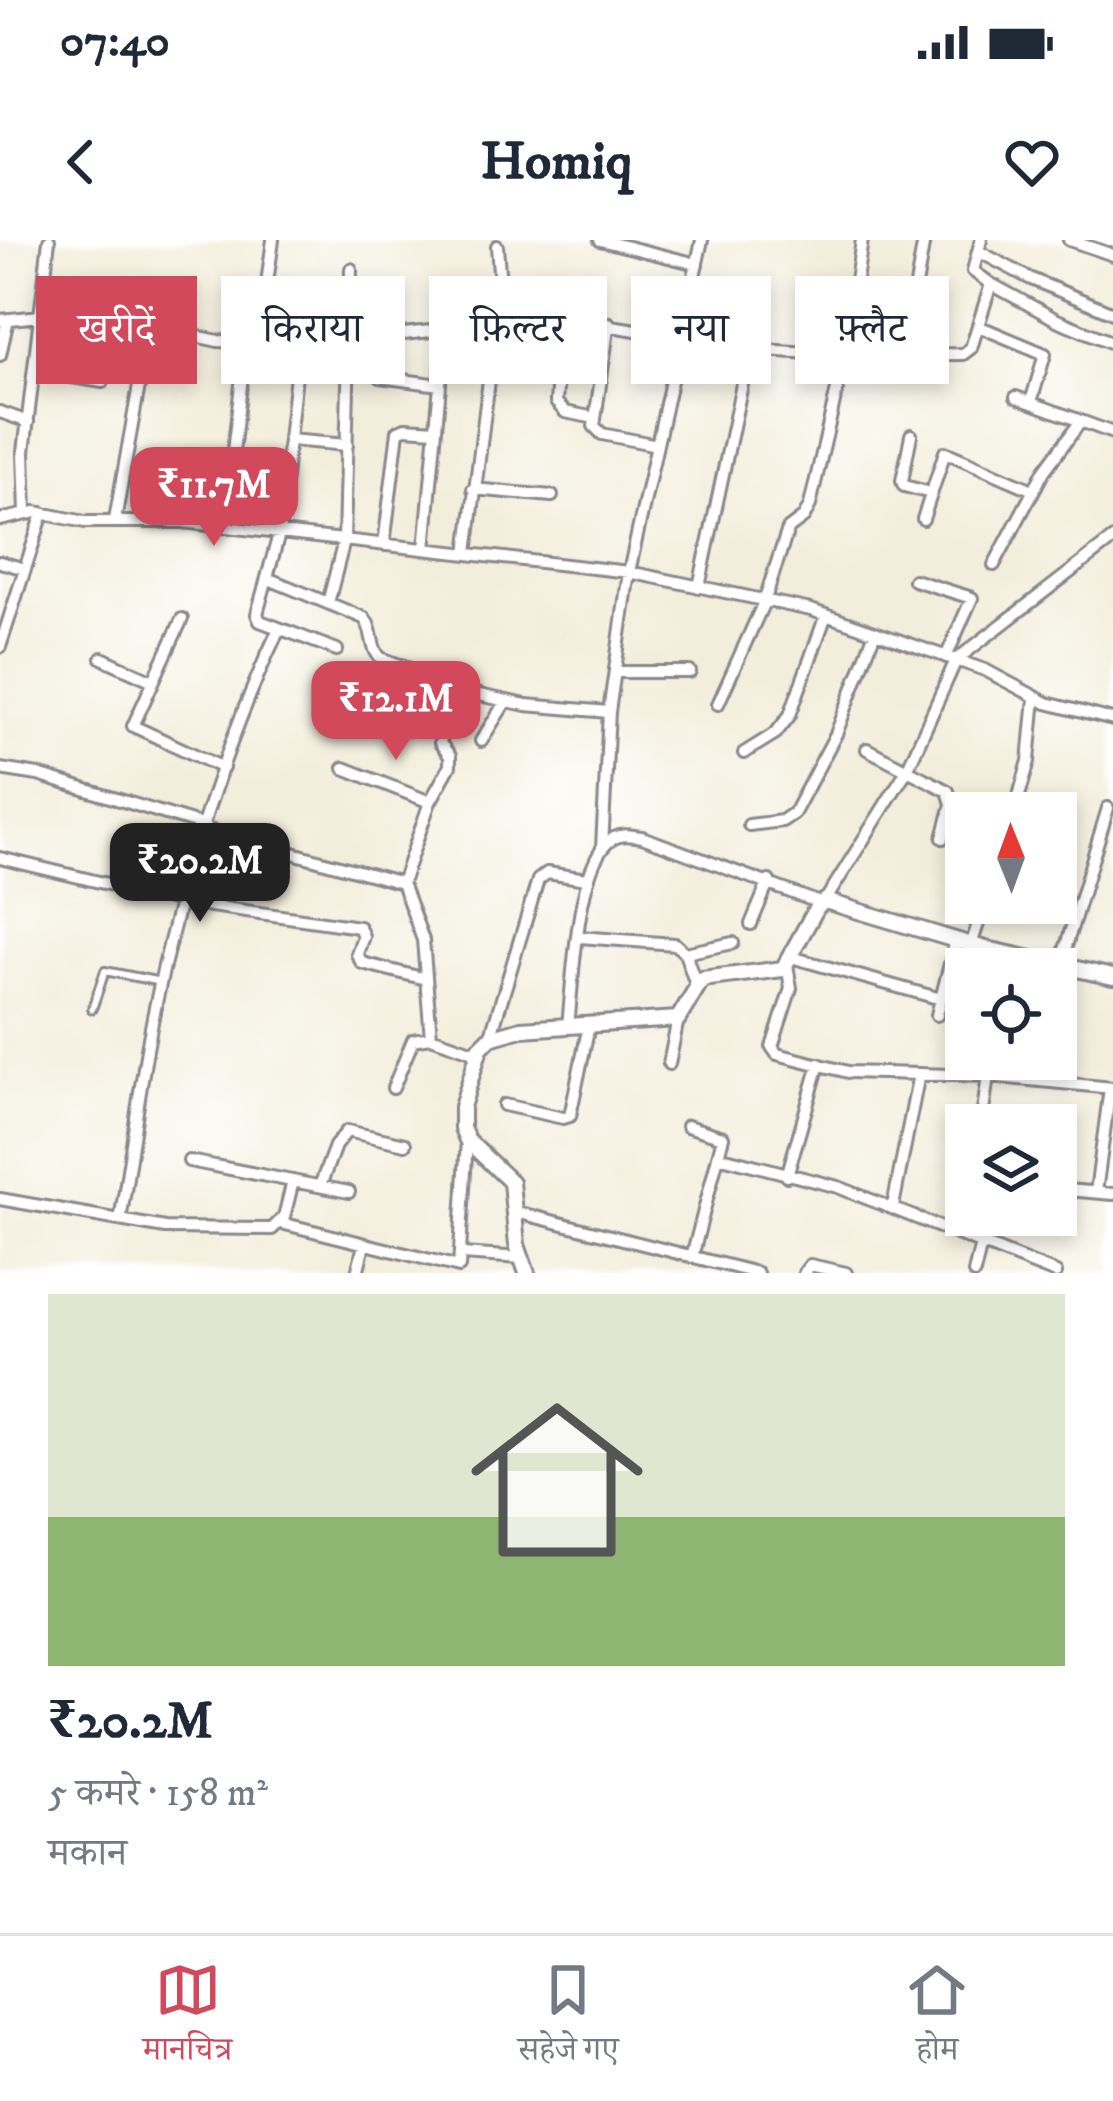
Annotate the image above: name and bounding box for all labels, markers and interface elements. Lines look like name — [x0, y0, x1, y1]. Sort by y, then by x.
text: 07:40 — [60, 14, 170, 70]
icon: back — [48, 129, 114, 195]
text: Homiq — [481, 129, 632, 196]
icon: heart — [999, 129, 1065, 195]
chip: खरीदें — [36, 276, 197, 384]
chip: किराया — [221, 276, 405, 384]
chip: फ़िल्टर — [429, 276, 607, 384]
chip: नया — [631, 276, 771, 384]
chip: फ़्लैट — [795, 276, 949, 384]
pin: ₹11.7M — [116, 447, 312, 549]
text: ₹11.7M — [157, 461, 271, 510]
pin: ₹12.1M — [298, 661, 494, 763]
text: ₹12.1M — [338, 675, 454, 724]
north arrow — [945, 792, 1077, 924]
map controls — [945, 792, 1077, 1236]
pin: ₹20.2M — [102, 823, 298, 925]
text: ₹20.2M — [137, 837, 263, 886]
button: locate — [945, 948, 1077, 1080]
button: layers — [945, 1104, 1077, 1236]
icon: home — [449, 1372, 665, 1588]
text: ₹20.2M — [48, 1690, 213, 1754]
text: 5 कमरे · 158 m² — [48, 1769, 268, 1818]
text: मकान — [48, 1829, 127, 1878]
tab: मानचित्र — [143, 1957, 232, 2081]
tab: सहेजे गए — [518, 1957, 619, 2081]
tab: होम — [904, 1957, 970, 2081]

